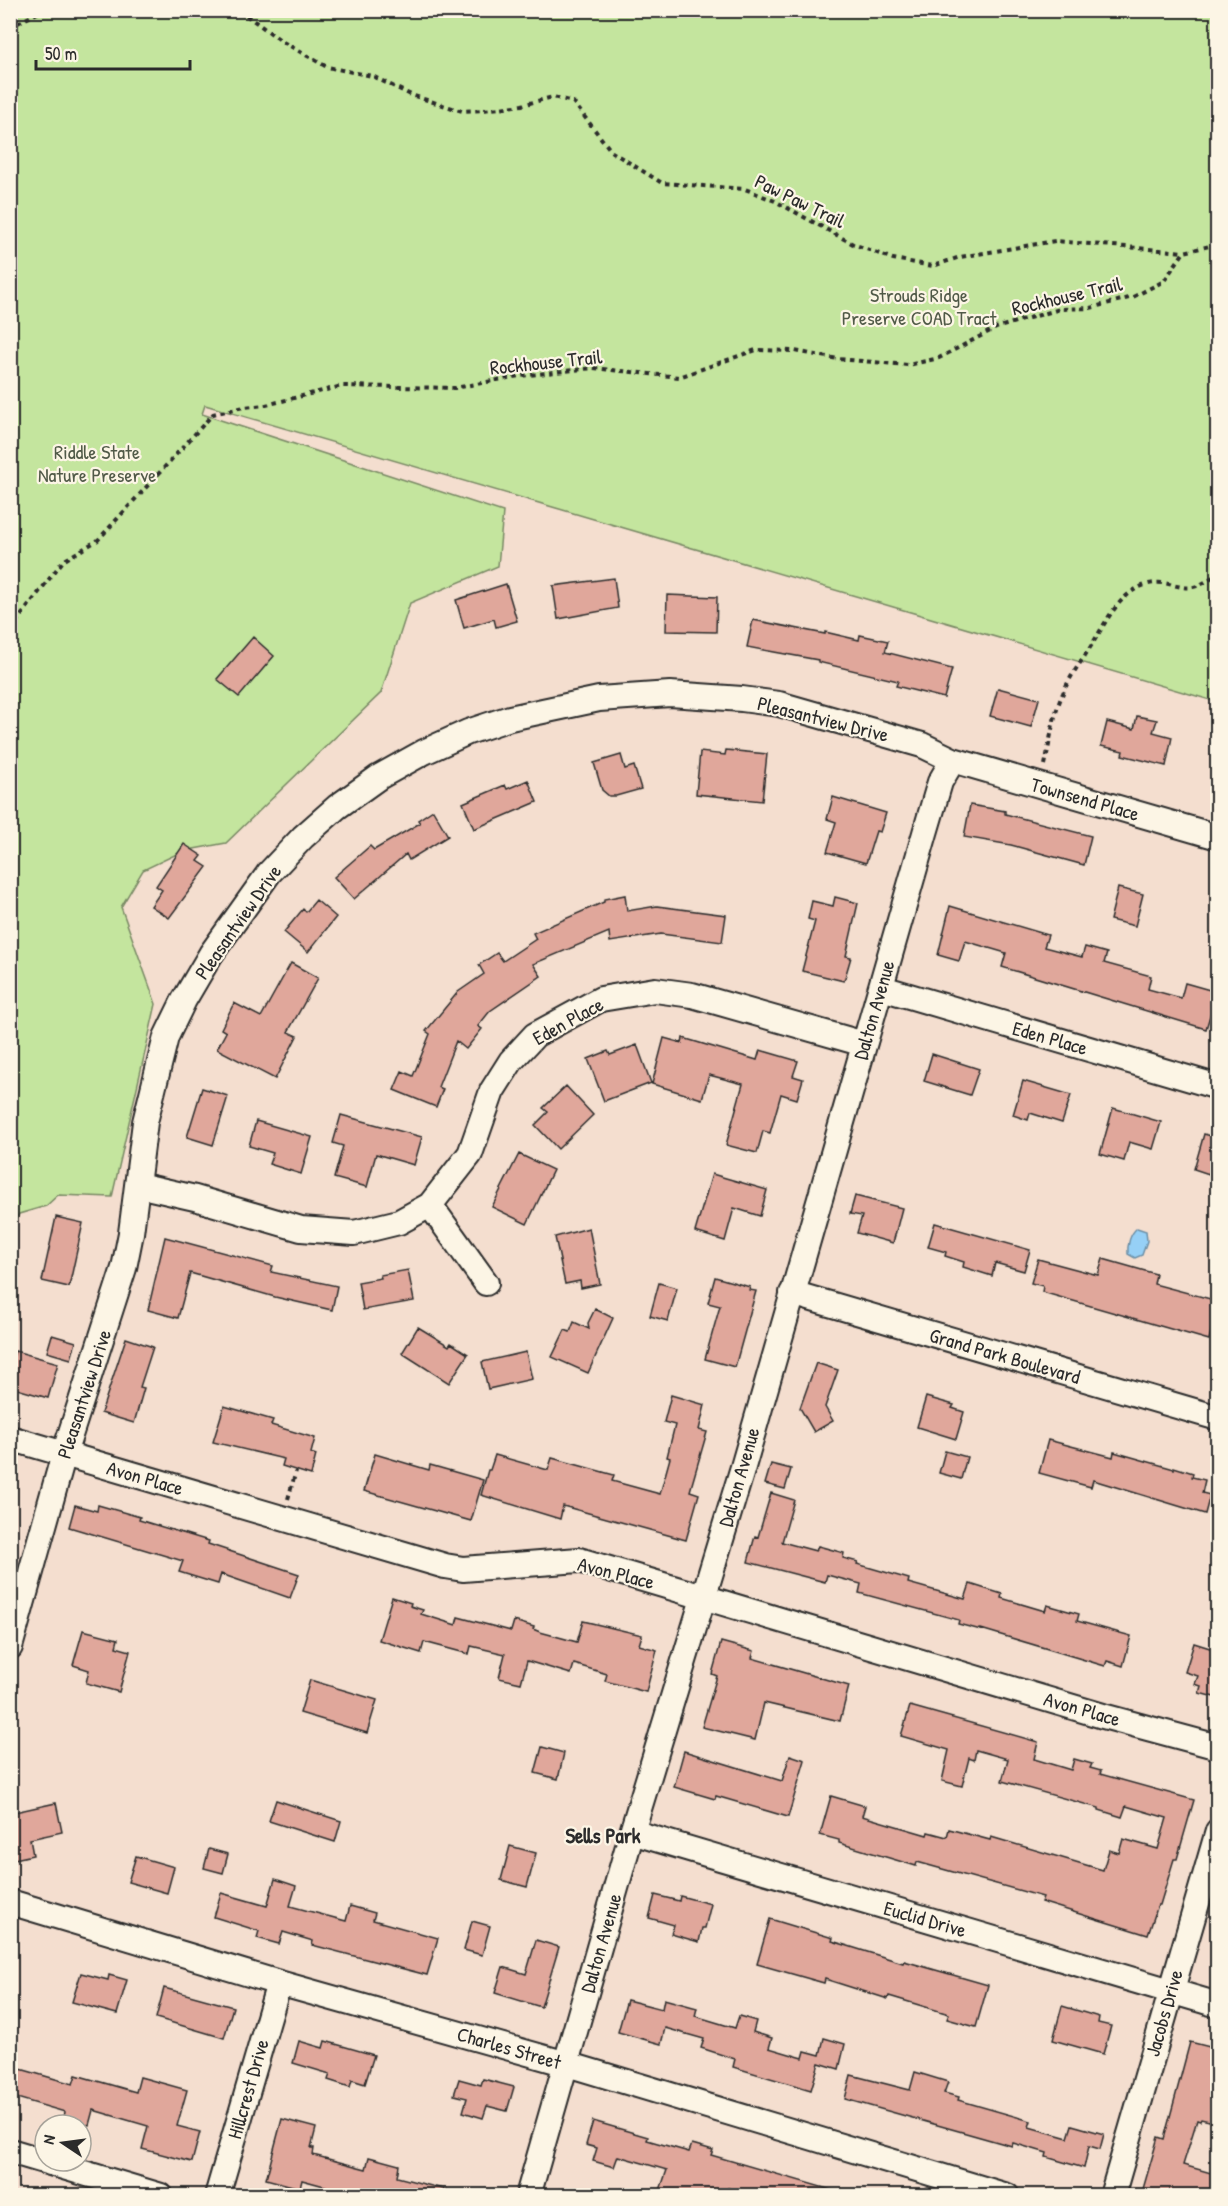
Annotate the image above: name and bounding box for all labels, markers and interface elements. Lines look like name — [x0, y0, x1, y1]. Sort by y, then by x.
scale bar — [36, 33, 190, 71]
text: 50 m — [45, 41, 77, 66]
street label: Paw Paw Trail — [751, 167, 850, 234]
street label: Rockhouse Trail — [1009, 270, 1125, 321]
park label: Strouds Ridge Preserve COAD Tract — [842, 281, 997, 331]
street label: Rockhouse Trail — [489, 342, 604, 381]
park label: Riddle State Nature Preserve — [38, 438, 156, 488]
street label: Pleasantview Drive — [755, 689, 892, 748]
street label: Townsend Place — [1028, 770, 1142, 827]
street label: Pleasantview Drive — [188, 859, 287, 984]
street label: Dalton Avenue — [846, 957, 901, 1063]
street label: Eden Place — [528, 990, 608, 1051]
street label: Eden Place — [1010, 1014, 1091, 1061]
street label: Grand Park Boulevard — [927, 1321, 1084, 1390]
street label: Pleasantview Drive — [50, 1326, 117, 1462]
street label: Dalton Avenue — [711, 1424, 766, 1530]
street label: Avon Place — [104, 1454, 186, 1501]
street label: Avon Place — [575, 1550, 657, 1595]
street label: Avon Place — [1041, 1685, 1123, 1732]
district label: Sells Park — [565, 1821, 641, 1850]
street label: Dalton Avenue — [573, 1890, 628, 1996]
street label: Euclid Drive — [881, 1894, 969, 1943]
street label: Jacobs Drive — [1138, 1966, 1189, 2059]
street label: Charles Street — [454, 2020, 565, 2076]
street label: Hillcrest Drive — [220, 2036, 275, 2142]
north arrow — [33, 2113, 93, 2173]
text: N — [37, 2133, 60, 2146]

